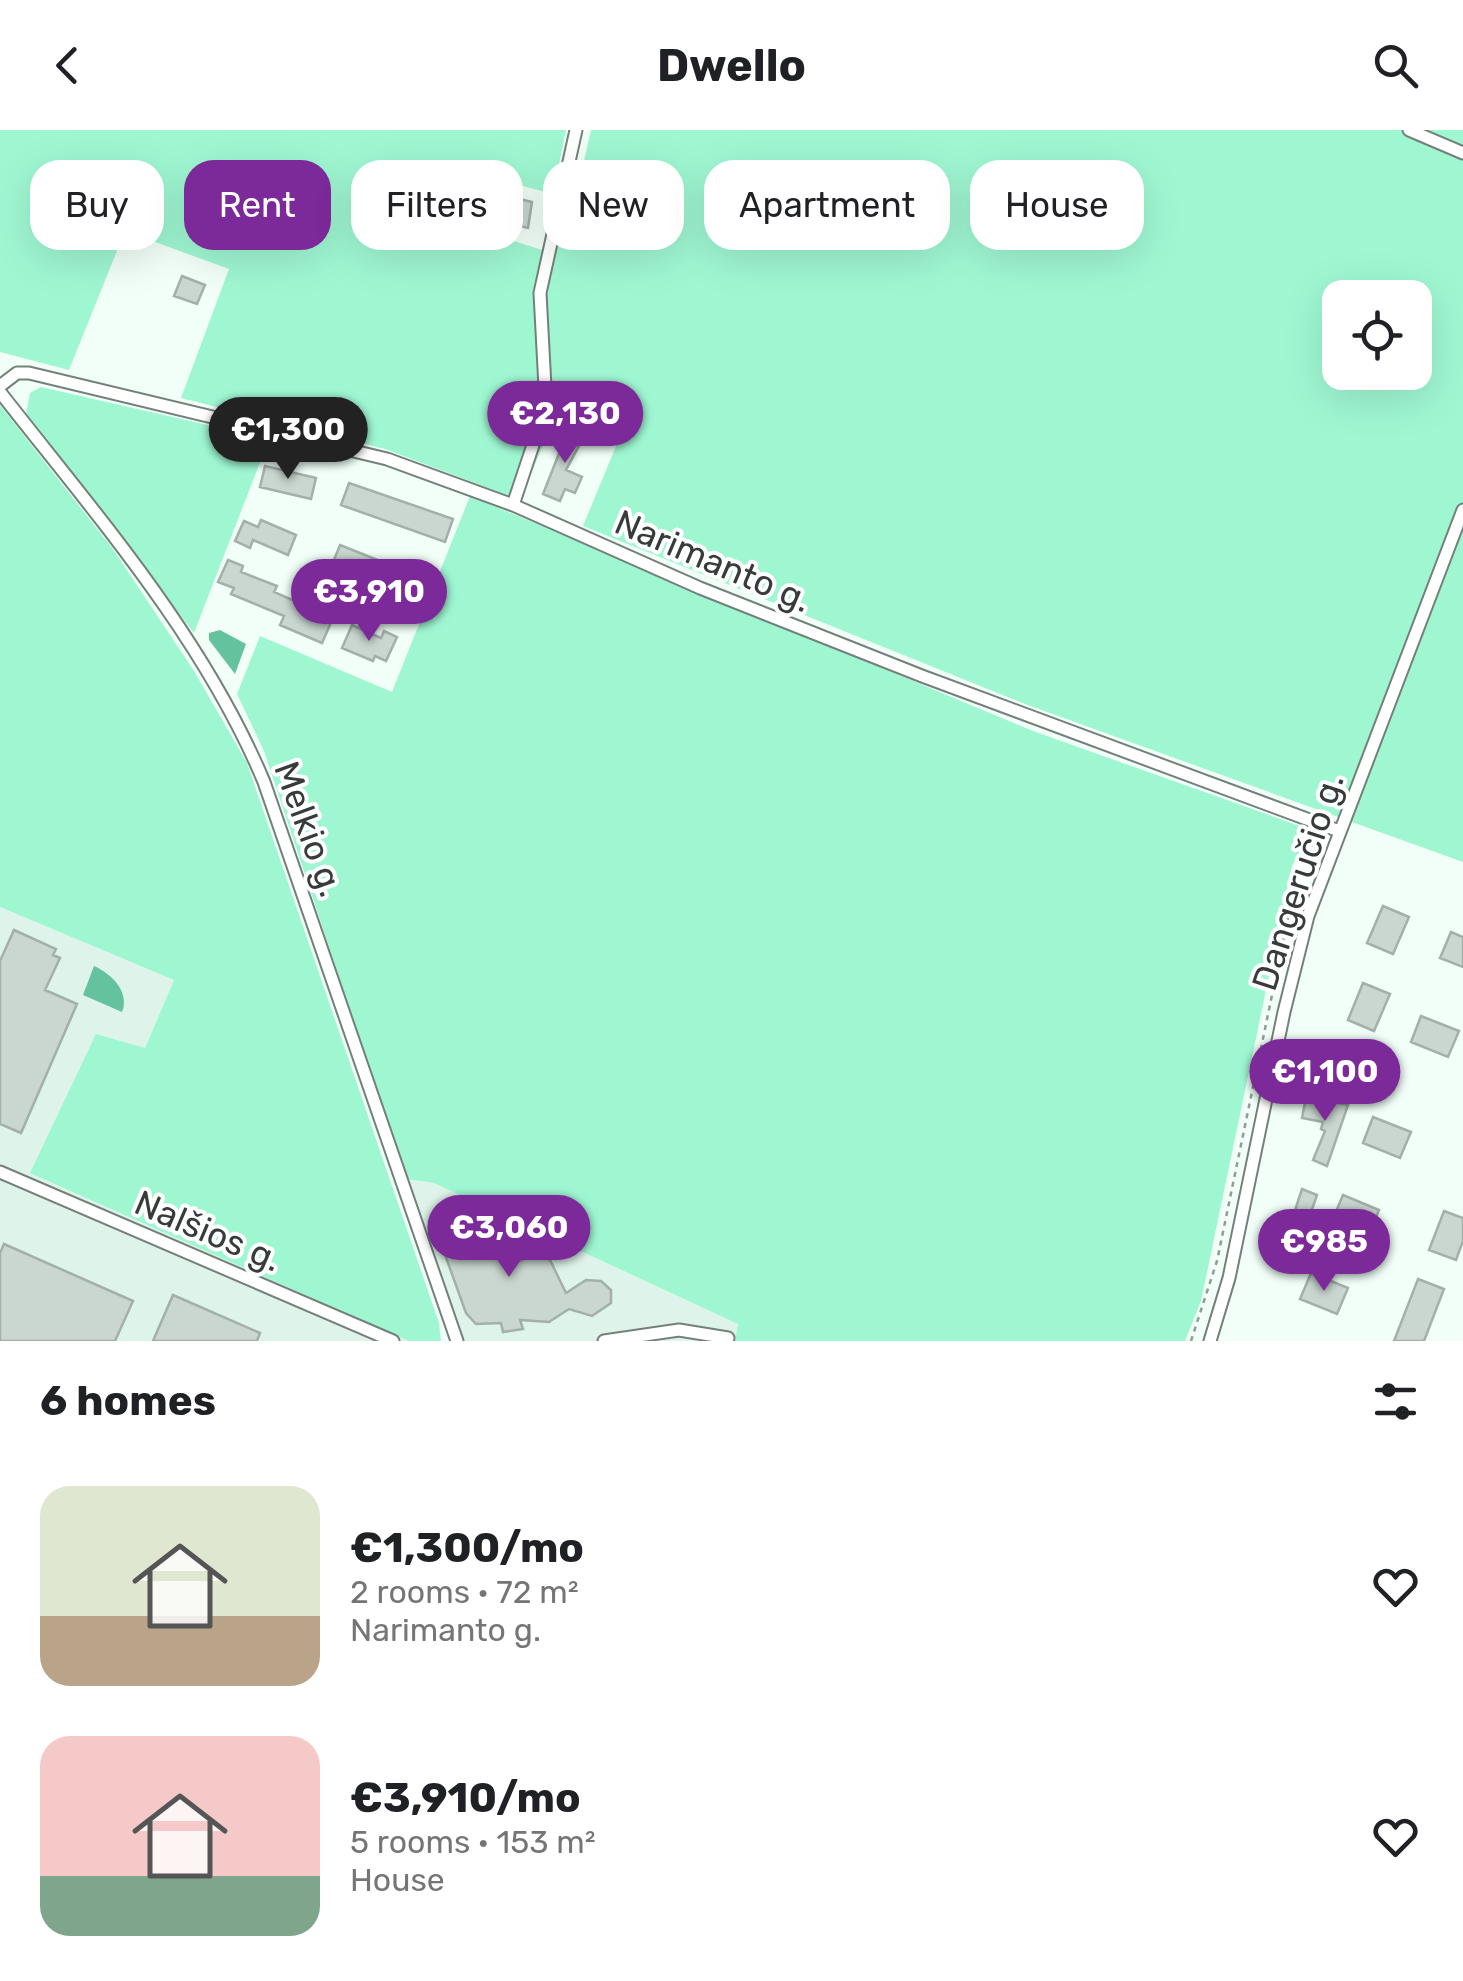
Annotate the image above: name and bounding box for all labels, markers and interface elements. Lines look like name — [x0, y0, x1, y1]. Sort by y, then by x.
icon: back — [40, 38, 95, 93]
icon: search — [1368, 38, 1423, 93]
text: Dwello — [657, 39, 806, 92]
chip: Buy — [30, 160, 164, 250]
chip: Rent — [184, 160, 331, 250]
chip: Filters — [351, 160, 523, 250]
chip: New — [543, 160, 684, 250]
chip: Apartment — [704, 160, 950, 250]
chip: House — [970, 160, 1144, 250]
map controls — [1322, 280, 1432, 390]
button: locate — [1322, 280, 1432, 390]
pin: €2,130 — [484, 381, 646, 466]
text: €2,130 — [509, 394, 621, 432]
pin: €1,300 — [207, 397, 369, 482]
text: €1,300 — [231, 410, 345, 448]
street label: Narimanto g. — [609, 501, 817, 621]
pin: €3,910 — [288, 559, 450, 644]
text: €3,910 — [313, 572, 425, 610]
street label: Melkio g. — [265, 756, 353, 902]
street label: Dangeručio g. — [1243, 768, 1353, 996]
pin: €1,100 — [1244, 1039, 1406, 1124]
text: €1,100 — [1271, 1052, 1379, 1090]
street label: Nalšios g. — [129, 1181, 287, 1281]
pin: €3,060 — [428, 1195, 590, 1280]
text: €3,060 — [449, 1208, 569, 1246]
pin: €985 — [1265, 1209, 1383, 1294]
text: €985 — [1280, 1222, 1368, 1260]
icon: filters — [1368, 1374, 1423, 1429]
text: 6 homes — [40, 1376, 216, 1426]
text: €1,300/mo — [350, 1523, 584, 1573]
icon: home — [120, 1526, 240, 1646]
icon: heart — [1368, 1559, 1423, 1614]
text: 2 rooms · 72 m² — [350, 1573, 579, 1611]
text: Narimanto g. — [350, 1611, 541, 1649]
text: €3,910/mo — [350, 1773, 581, 1823]
icon: home — [120, 1776, 240, 1896]
icon: heart — [1368, 1809, 1423, 1864]
text: 5 rooms · 153 m² — [350, 1823, 596, 1861]
text: House — [350, 1861, 445, 1899]

